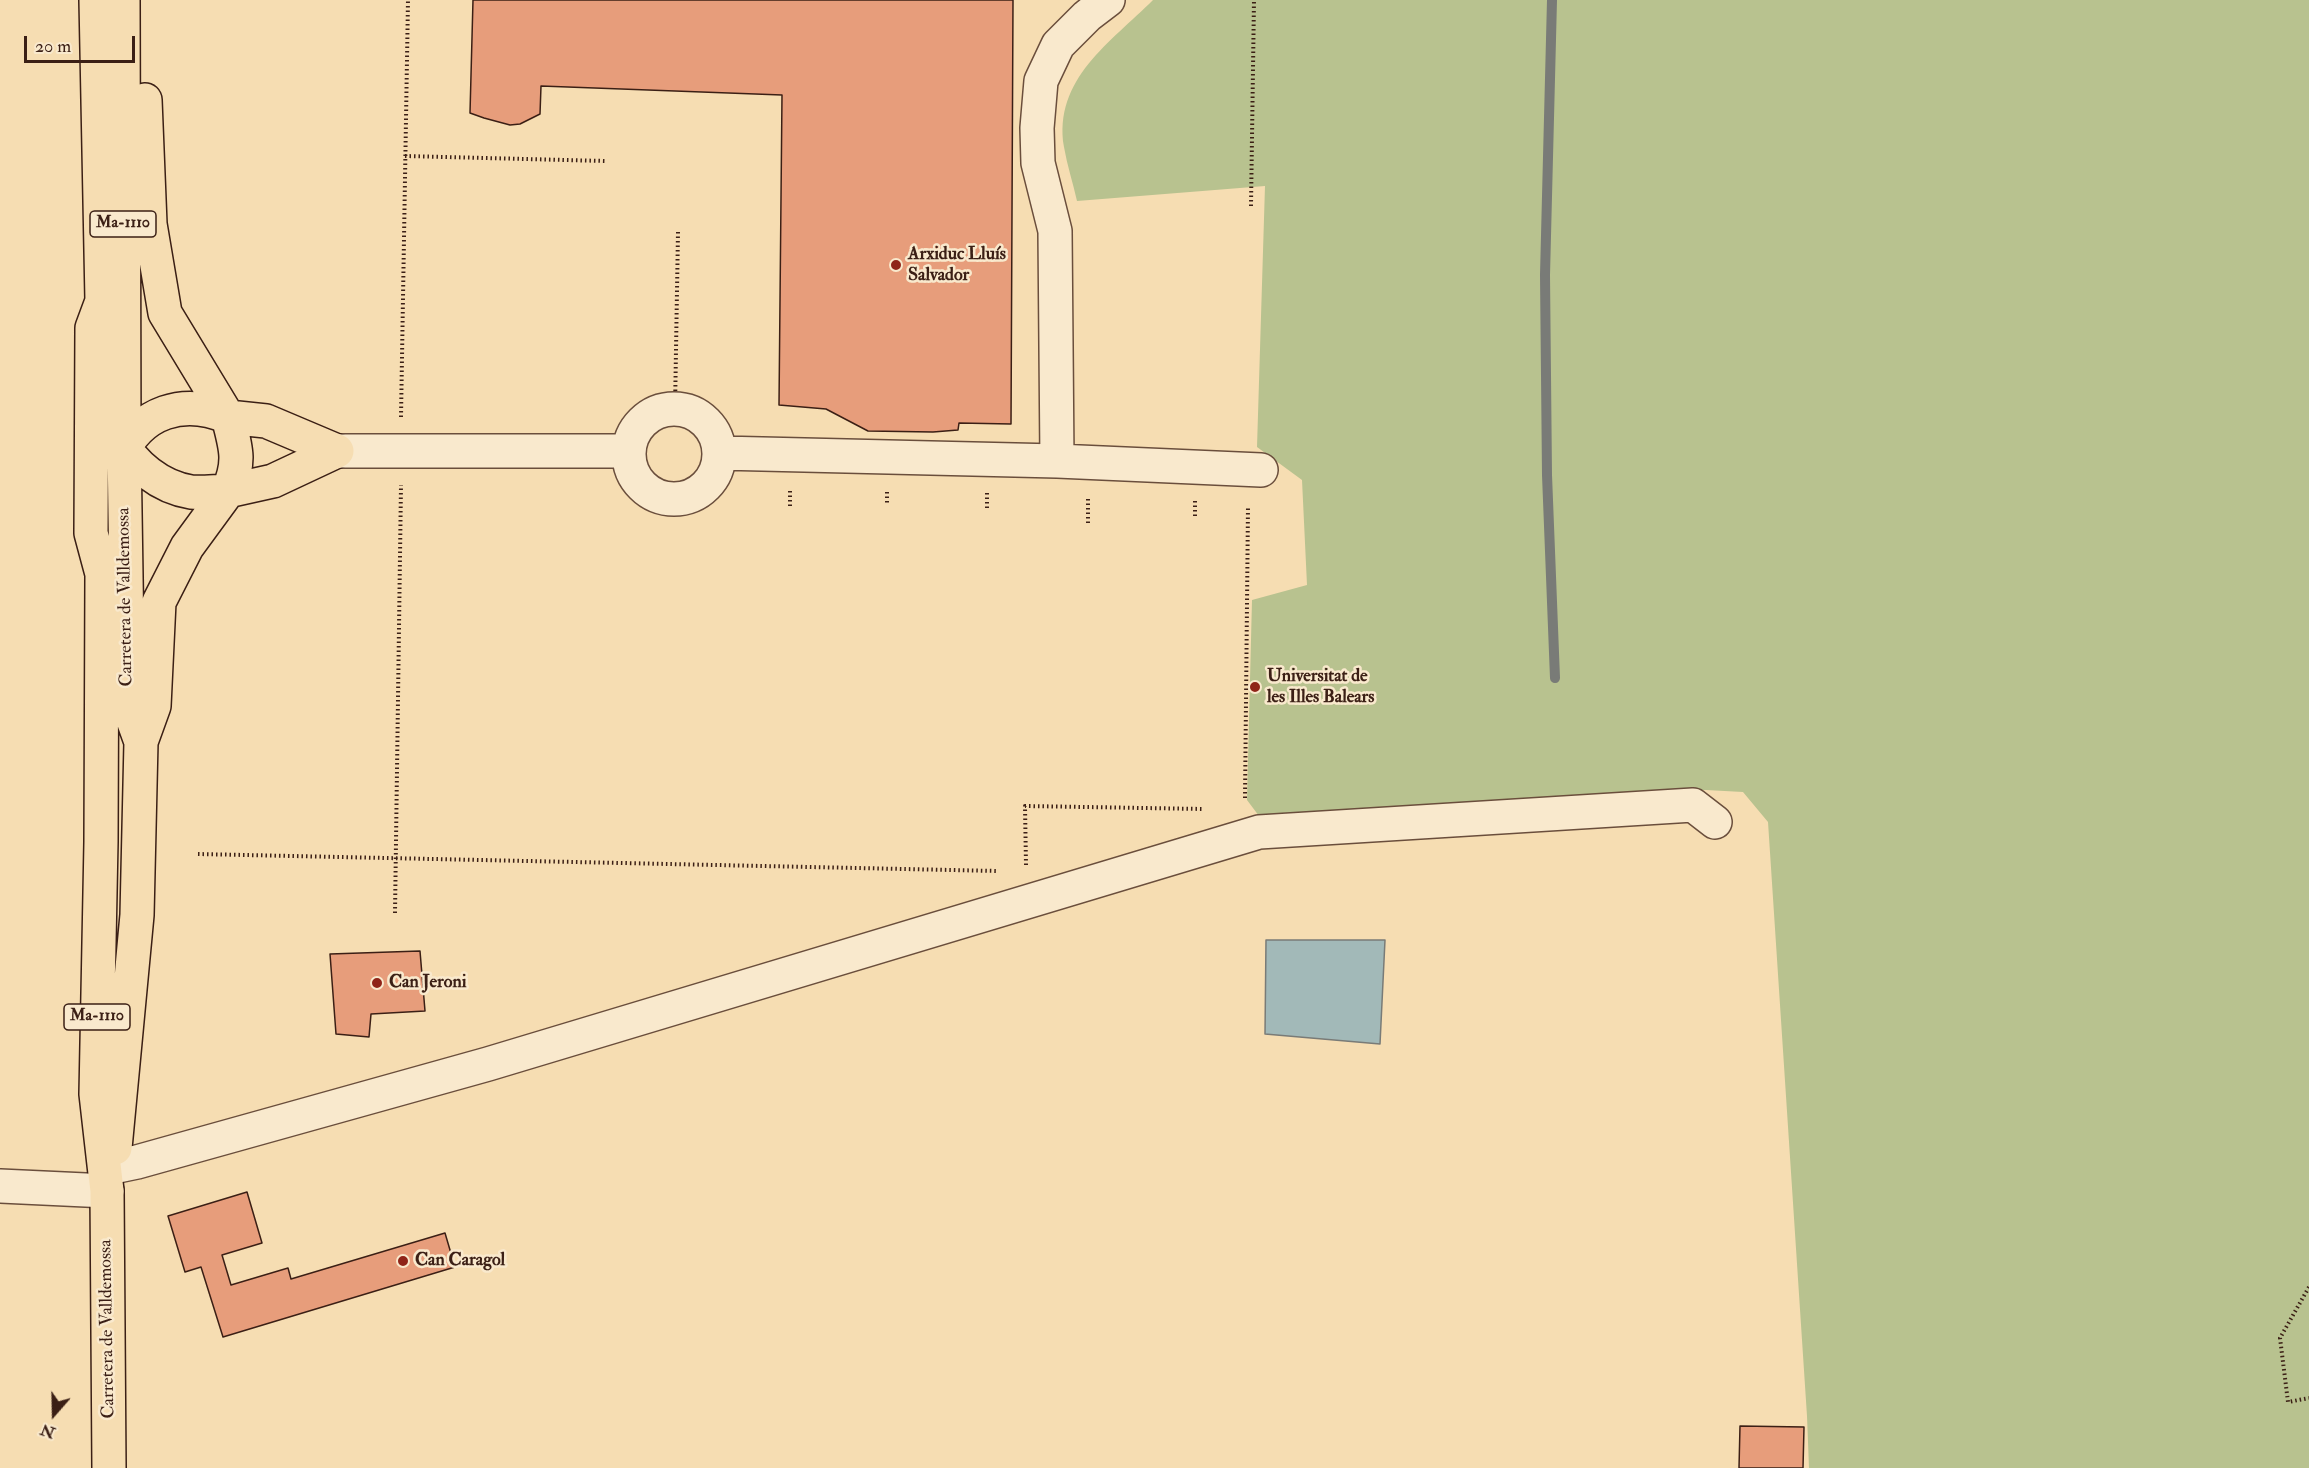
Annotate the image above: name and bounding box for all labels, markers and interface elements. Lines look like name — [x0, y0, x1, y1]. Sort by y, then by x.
scale bar — [27, 24, 138, 62]
text: 20 m — [35, 35, 71, 58]
road number: Ma-1110 — [90, 211, 156, 237]
place label: Arxiduc Lluís Salvador — [908, 244, 1006, 286]
marker: Arxiduc Lluís Salvador — [889, 258, 903, 272]
street label: Carretera de Valldemossa — [114, 507, 138, 687]
place label: Universitat de les Illes Balears — [1267, 666, 1374, 708]
marker: Universitat de les Illes Balears — [1248, 680, 1262, 694]
place label: Can Jeroni — [389, 972, 466, 994]
marker: Can Jeroni — [370, 976, 384, 990]
road number: Ma-1110 — [64, 1004, 130, 1030]
street label: Carretera de Valldemossa — [96, 1239, 120, 1419]
place label: Can Caragol — [415, 1250, 505, 1272]
marker: Can Caragol — [396, 1254, 410, 1268]
north arrow — [24, 1384, 84, 1444]
text: N — [38, 1419, 58, 1443]

